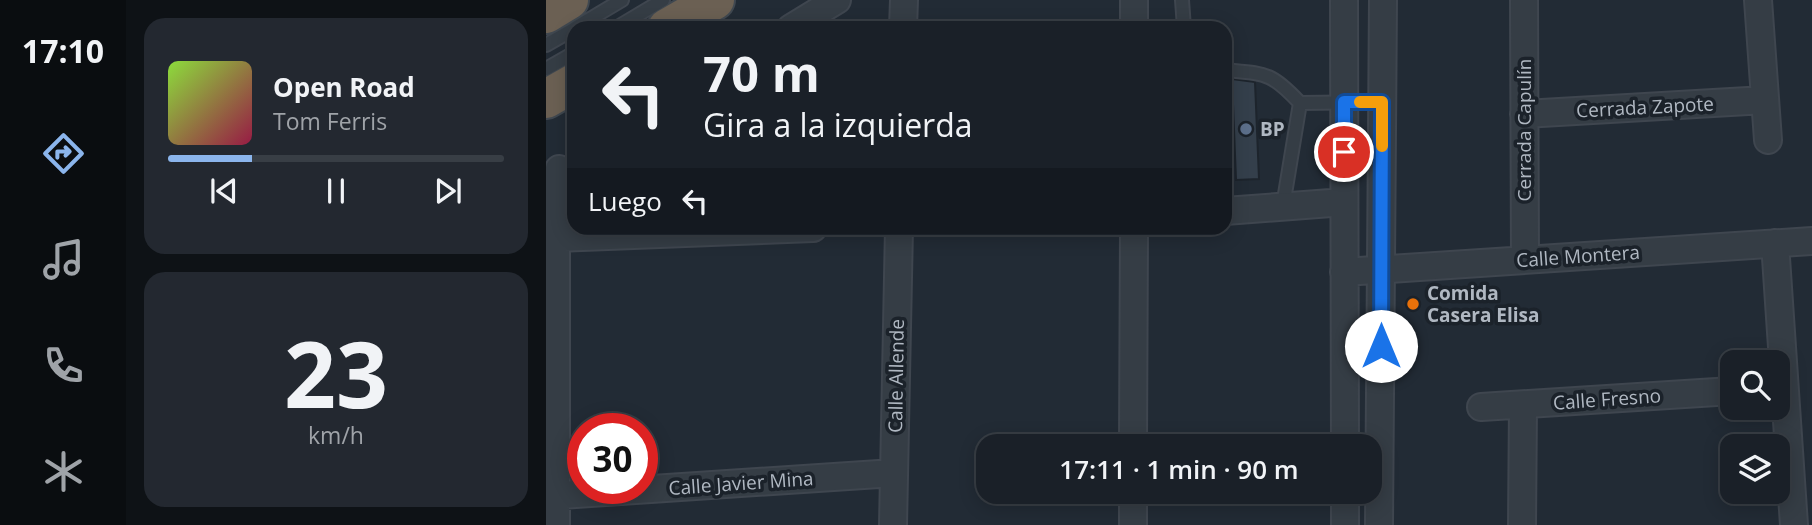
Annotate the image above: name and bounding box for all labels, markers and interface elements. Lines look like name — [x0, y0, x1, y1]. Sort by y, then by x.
text: 17:10 — [22, 29, 104, 72]
text: 70 m — [703, 40, 820, 106]
icon: left — [588, 49, 679, 140]
street label: Cerrada Capulín — [1511, 59, 1537, 201]
text: Open Road — [273, 69, 415, 105]
street label: Cerrada Zapote — [1576, 90, 1714, 124]
text: Gira a la izquierda — [703, 103, 973, 146]
text: Tom Ferris — [273, 105, 387, 137]
place label: BP — [1260, 116, 1285, 142]
marker: BP — [1238, 121, 1254, 137]
pin — [1314, 122, 1374, 182]
icon: directions — [39, 129, 88, 178]
icon: arrive — [1325, 133, 1363, 171]
icon: previous — [205, 172, 243, 210]
icon: pause — [317, 172, 355, 210]
icon: next — [429, 172, 467, 210]
icon: left — [676, 182, 714, 220]
text: Luego — [588, 183, 662, 219]
icon: music — [39, 235, 88, 284]
street label: Calle Montera — [1515, 239, 1641, 273]
place label: Comida Casera Elisa — [1427, 280, 1539, 328]
marker: Comida Casera Elisa — [1405, 296, 1421, 312]
position arrow — [1344, 309, 1418, 383]
text: 23 — [284, 311, 388, 435]
street label: Calle Allende — [882, 319, 910, 433]
icon: phone — [39, 341, 88, 390]
map controls — [1720, 350, 1790, 504]
button: search — [1720, 350, 1790, 420]
street label: Calle Fresno — [1552, 382, 1662, 416]
speed limit sign: 30 — [567, 413, 658, 504]
text: km/h — [308, 419, 364, 451]
button: layers — [1720, 434, 1790, 504]
icon: climate — [39, 447, 88, 496]
text: 17:11 · 1 min · 90 m — [1059, 451, 1299, 487]
street label: Calle Javier Mina — [668, 465, 814, 501]

